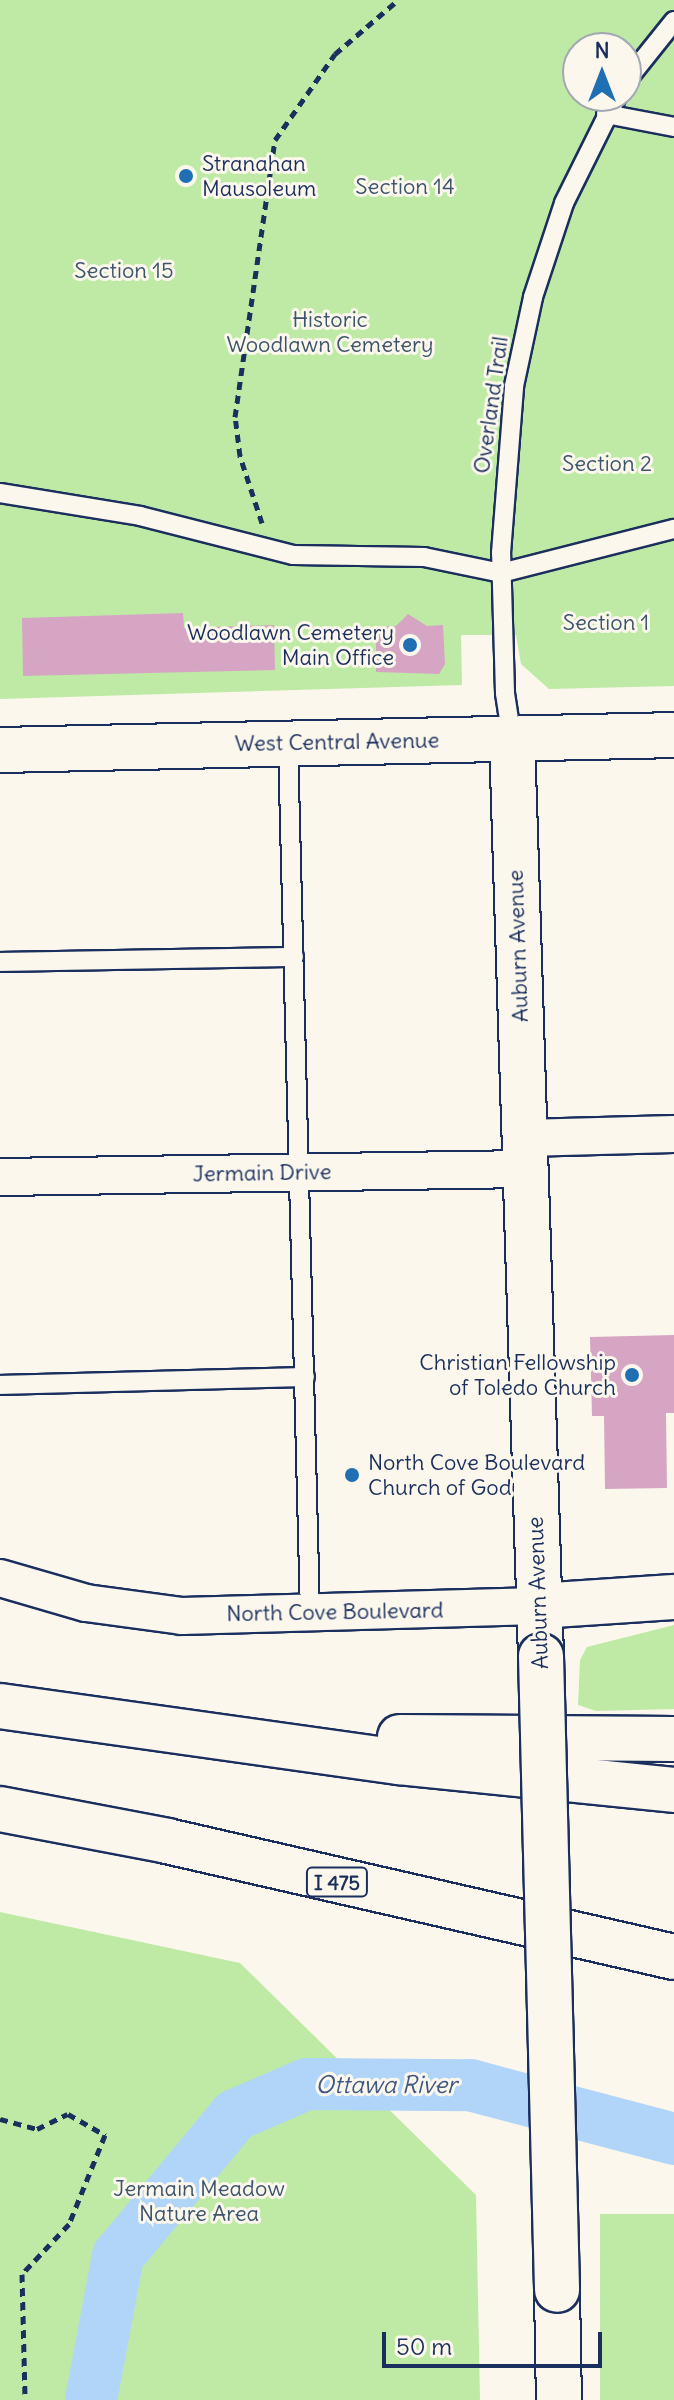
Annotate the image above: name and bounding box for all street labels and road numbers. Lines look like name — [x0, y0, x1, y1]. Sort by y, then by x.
street label: Overland Trail — [468, 335, 514, 475]
street label: West Central Avenue — [234, 727, 440, 757]
street label: Auburn Avenue — [502, 869, 534, 1023]
street label: Jermain Drive — [192, 1159, 332, 1187]
street label: Auburn Avenue — [522, 1516, 554, 1670]
street label: North Cove Boulevard — [226, 1597, 444, 1627]
road number: I 475 — [305, 1866, 369, 1898]

